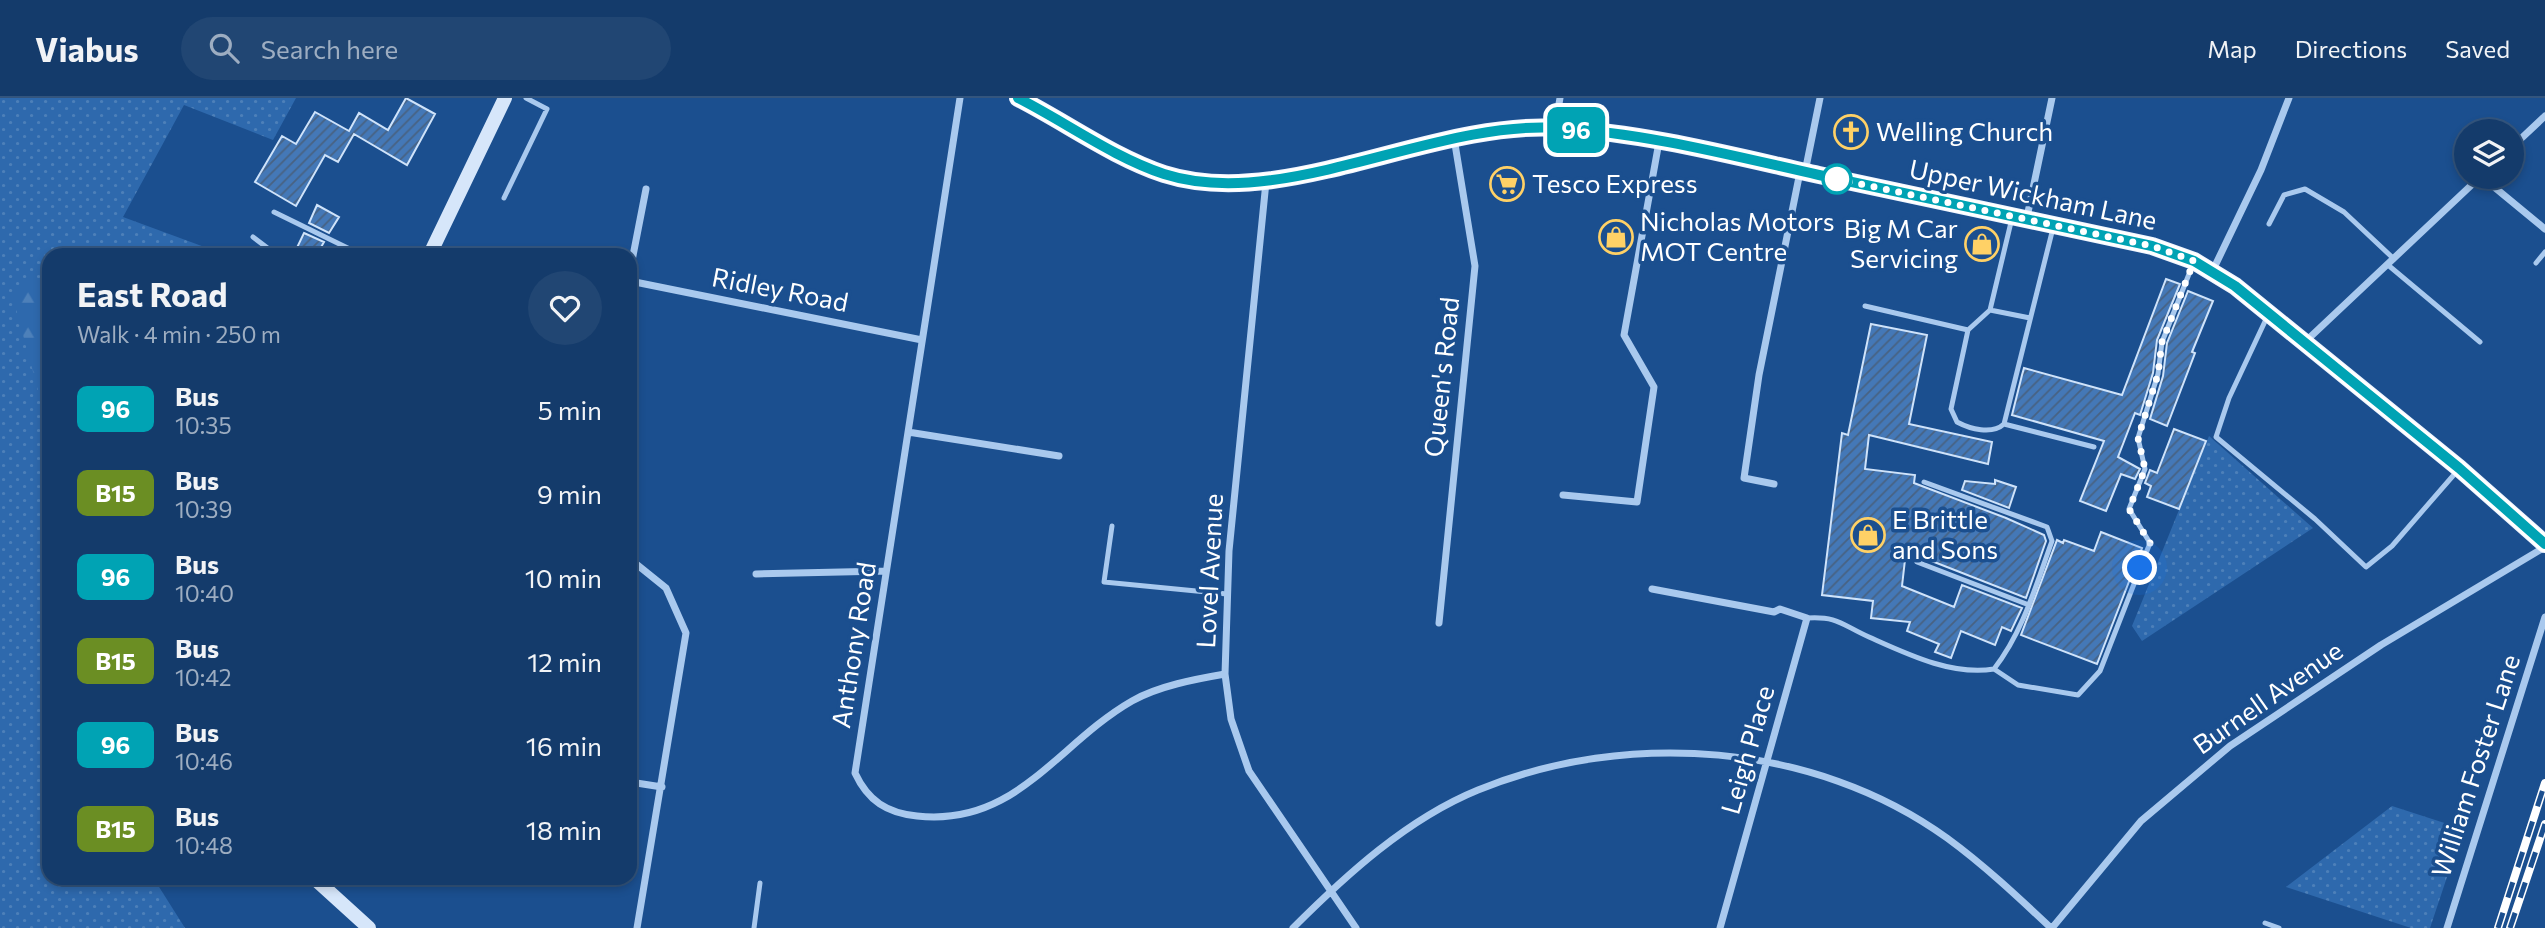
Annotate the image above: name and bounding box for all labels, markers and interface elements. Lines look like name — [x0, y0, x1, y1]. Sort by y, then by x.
search box — [181, 17, 671, 80]
text: Viabus — [35, 28, 139, 69]
icon: search — [205, 29, 243, 67]
text: Search here — [261, 33, 398, 64]
text: Map — [2207, 34, 2257, 63]
text: Directions — [2295, 34, 2407, 63]
text: Saved — [2445, 34, 2510, 63]
line badge: 96 — [1544, 107, 1608, 153]
church icon: Welling Church — [1832, 113, 1870, 151]
text: 96 — [1561, 115, 1591, 144]
place label: Welling Church — [1876, 115, 2053, 146]
map controls — [2454, 119, 2524, 189]
button: layers — [2454, 119, 2524, 189]
street label: Upper Wickham Lane — [1907, 152, 2160, 235]
unlabelled marker — [1822, 164, 1852, 194]
supermarket icon: Tesco Express — [1488, 165, 1526, 203]
place label: Tesco Express — [1532, 167, 1698, 198]
place label: Nicholas Motors MOT Centre — [1640, 205, 1835, 266]
place label: Big M Car Servicing — [1844, 212, 1958, 273]
shop icon: Nicholas Motors MOT Centre — [1597, 218, 1635, 256]
shop icon: Big M Car Servicing — [1963, 225, 2001, 263]
street label: Ridley Road — [709, 260, 851, 317]
button: heart — [528, 271, 602, 345]
text: East Road — [77, 273, 228, 314]
street label: Queen's Road — [1417, 295, 1464, 458]
text: Walk · 4 min · 250 m — [77, 320, 281, 348]
text: Bus — [175, 380, 219, 411]
text: 96 — [101, 394, 130, 423]
text: 5 min — [538, 394, 602, 425]
text: 10:35 — [175, 411, 232, 439]
text: Bus — [175, 464, 219, 495]
text: B15 — [95, 478, 136, 507]
text: 9 min — [537, 478, 602, 509]
street label: Lovel Avenue — [1189, 493, 1228, 649]
text: 10:39 — [175, 495, 232, 523]
place label: E Brittle and Sons — [1892, 503, 1998, 564]
shop icon: E Brittle and Sons — [1849, 516, 1887, 554]
text: Bus — [175, 548, 219, 579]
your location — [2122, 550, 2157, 585]
street label: Anthony Road — [824, 560, 881, 730]
text: 96 — [101, 562, 130, 591]
text: 10 min — [525, 562, 602, 593]
text: 10:40 — [175, 579, 234, 607]
text: Bus — [175, 632, 219, 663]
street label: Burnell Avenue — [2187, 634, 2348, 760]
text: B15 — [95, 646, 136, 675]
text: 12 min — [527, 646, 602, 677]
street label: William Foster Lane — [2424, 650, 2525, 881]
text: 10:42 — [175, 663, 232, 691]
street label: Leigh Place — [1713, 682, 1780, 817]
text: Bus — [175, 716, 219, 747]
text: 96 — [101, 730, 130, 759]
text: 16 min — [526, 730, 602, 761]
text: 10:46 — [175, 747, 233, 775]
text: Bus — [175, 800, 219, 831]
text: B15 — [95, 814, 136, 843]
text: 18 min — [526, 814, 602, 845]
text: 10:48 — [175, 831, 233, 859]

